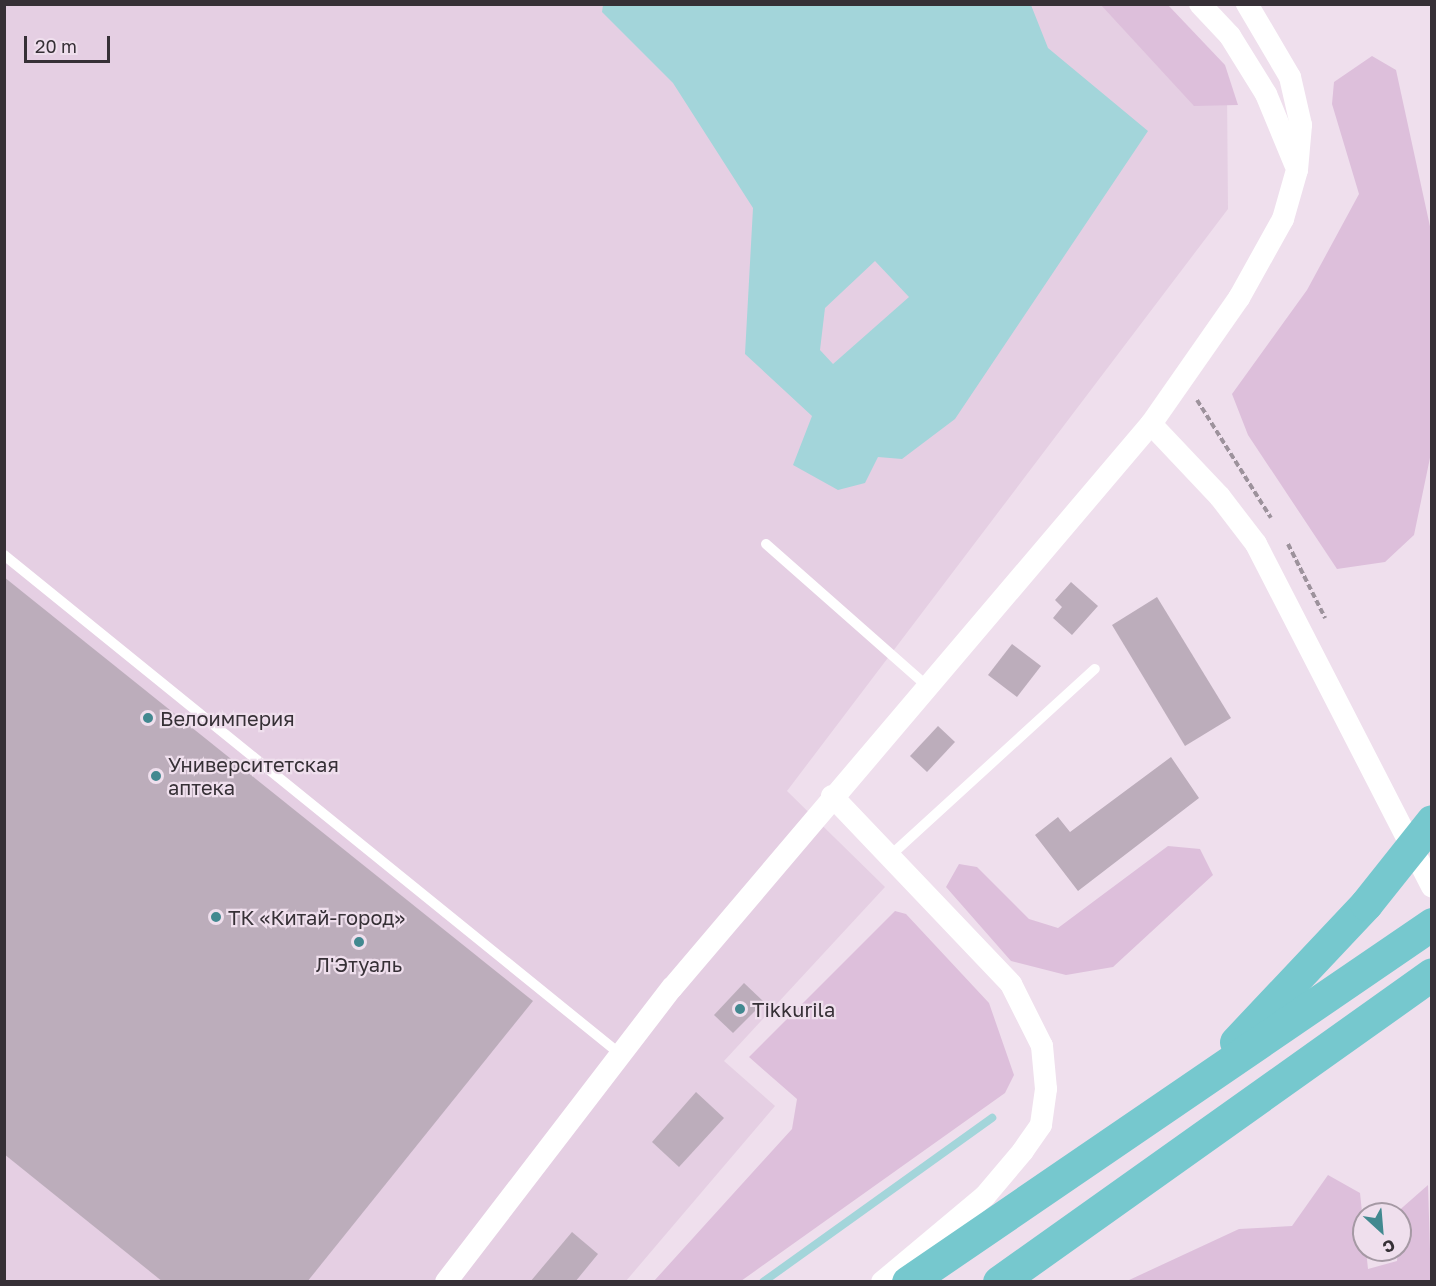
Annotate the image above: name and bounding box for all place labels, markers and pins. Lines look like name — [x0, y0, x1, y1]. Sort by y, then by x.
place label: Велоимперия — [160, 706, 295, 730]
marker: Велоимперия — [141, 711, 155, 725]
place label: Университетская аптека — [168, 752, 339, 799]
marker: Университетская аптека — [149, 769, 163, 783]
place label: ТК «Китай-город» — [228, 905, 405, 929]
marker: ТК «Китай-город» — [209, 910, 223, 924]
marker: Л'Этуаль — [352, 935, 366, 949]
place label: Л'Этуаль — [316, 952, 402, 976]
place label: Tikkurila — [752, 997, 835, 1021]
marker: Tikkurila — [733, 1002, 747, 1016]

